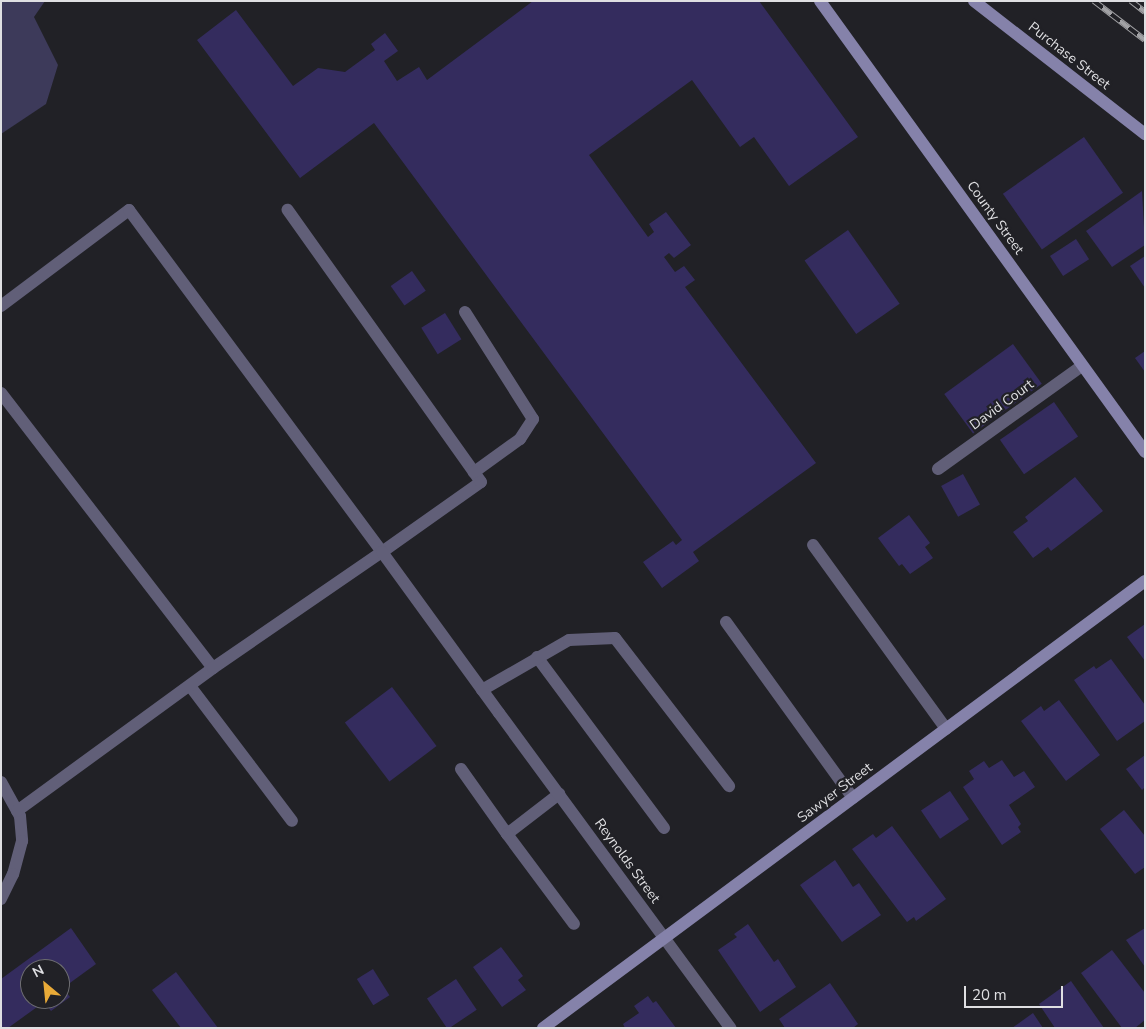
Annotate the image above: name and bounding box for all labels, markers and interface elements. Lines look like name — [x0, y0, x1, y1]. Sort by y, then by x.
street label: Purchase Street — [1025, 19, 1113, 93]
street label: County Street — [963, 178, 1027, 258]
street label: David Court — [967, 376, 1037, 434]
street label: Sawyer Street — [794, 759, 876, 827]
street label: Reynolds Street — [591, 816, 663, 906]
north arrow — [20, 959, 70, 1009]
text: N — [29, 960, 47, 982]
scale bar — [966, 976, 1065, 1008]
text: 20 m — [972, 985, 1007, 1005]

